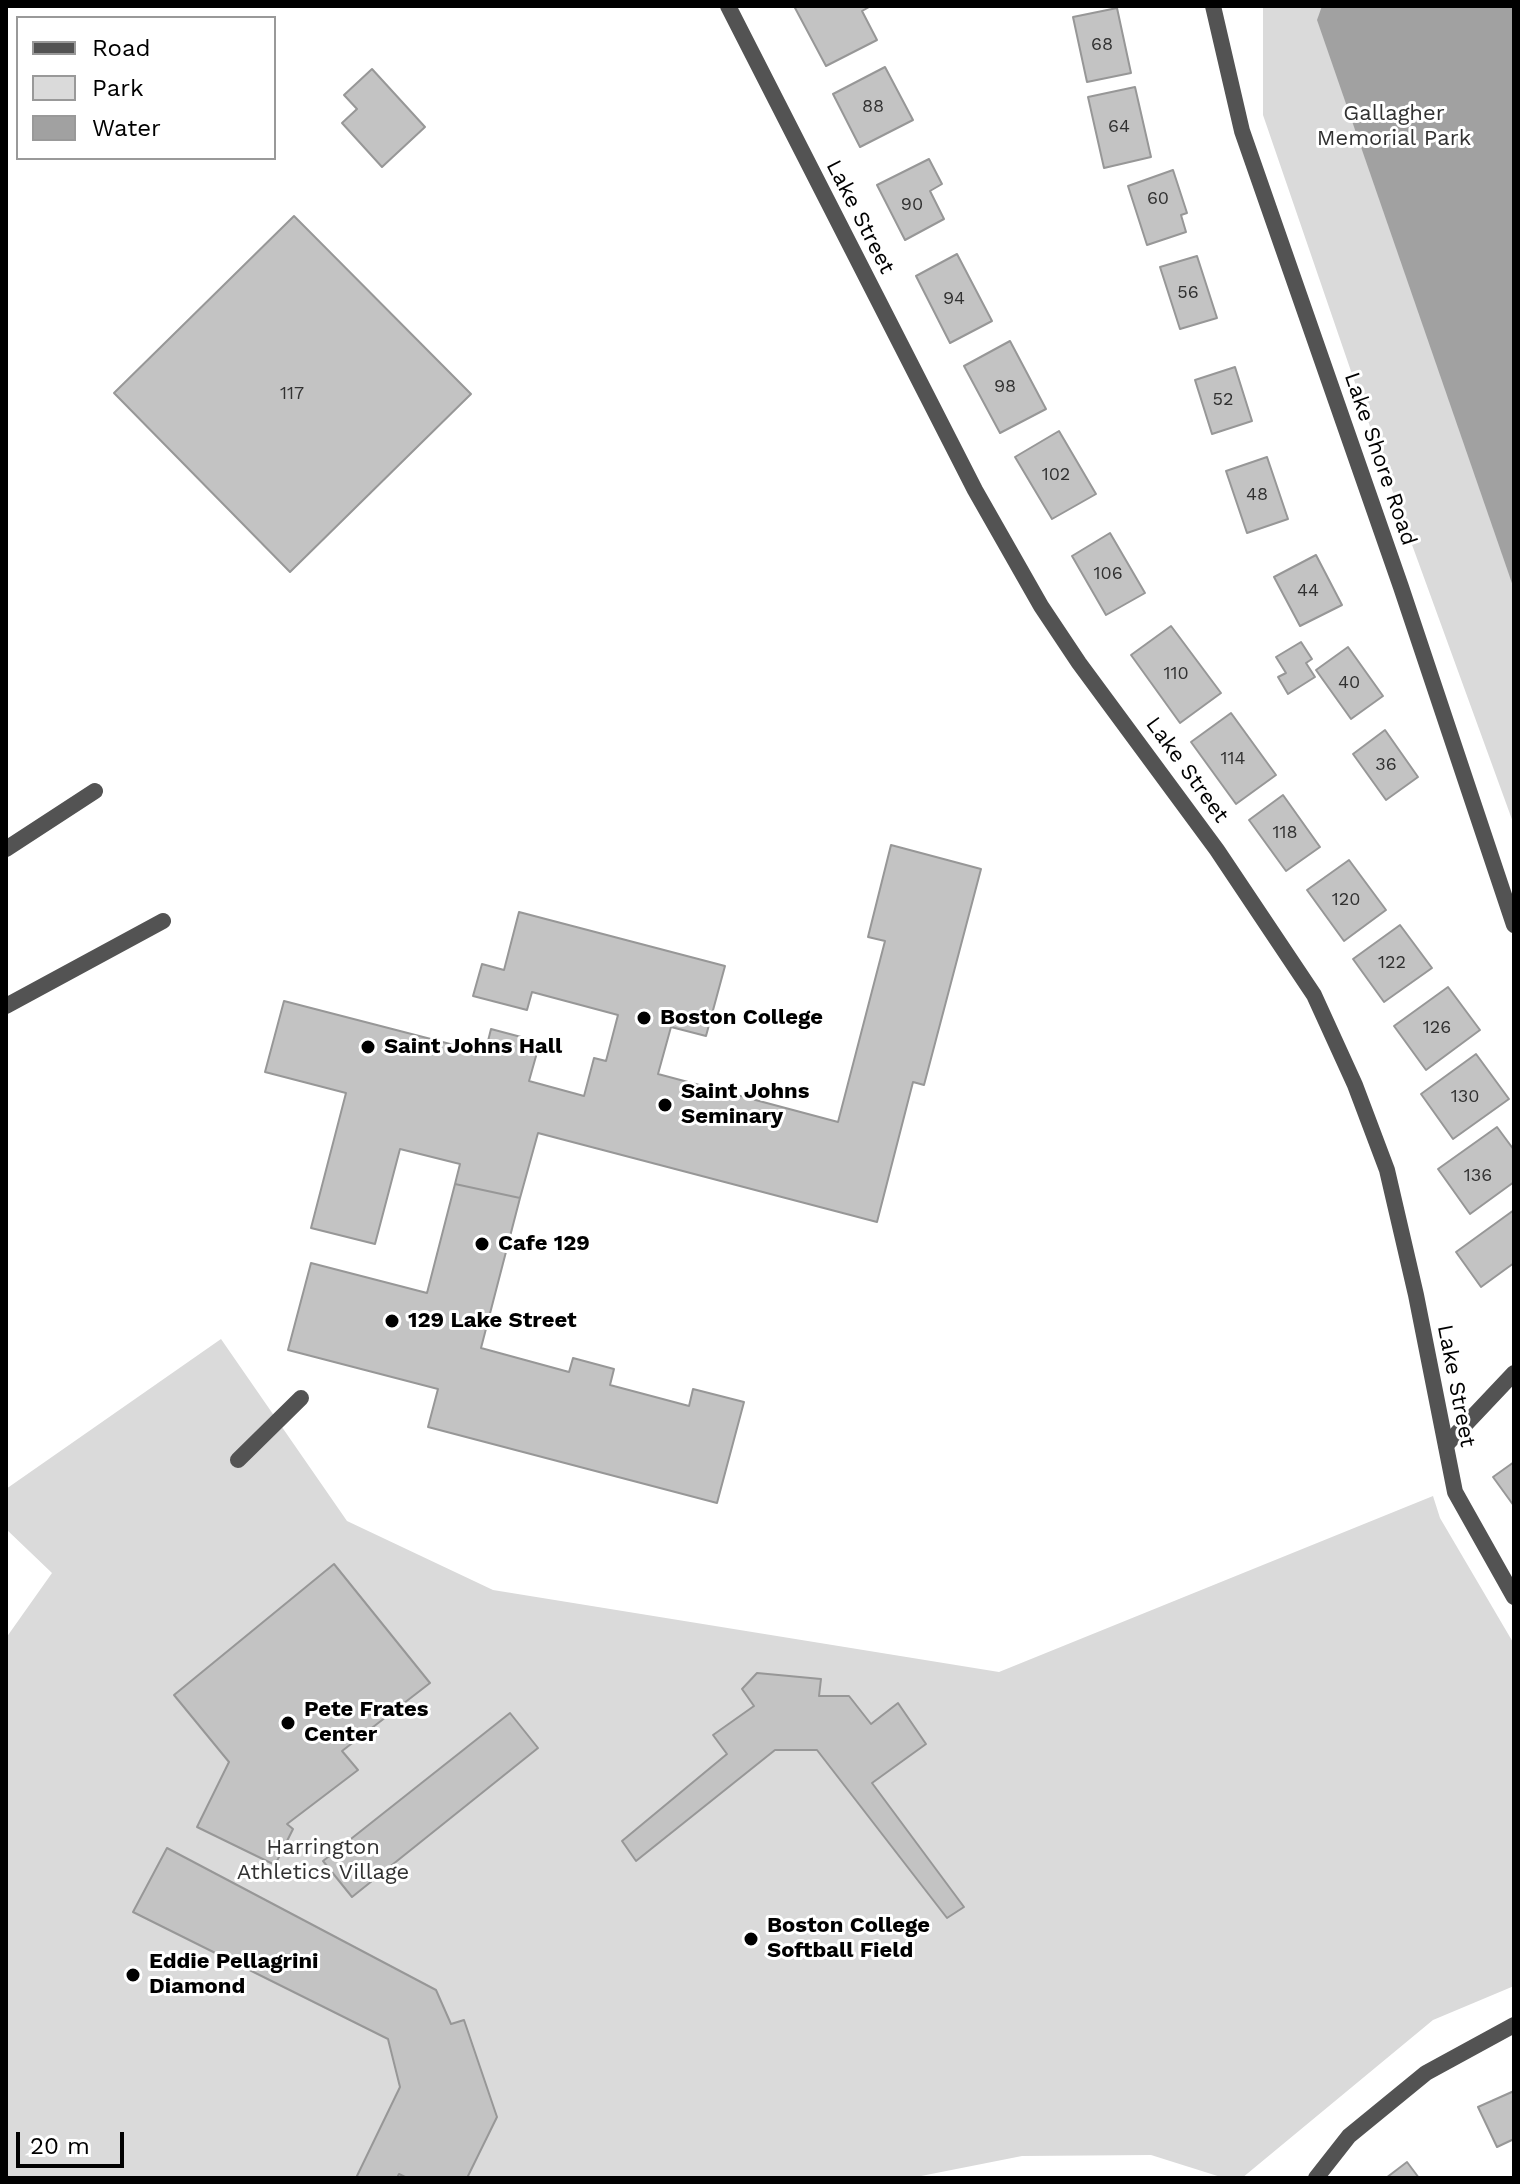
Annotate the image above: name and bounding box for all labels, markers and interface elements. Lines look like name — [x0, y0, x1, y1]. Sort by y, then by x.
legend — [16, 16, 276, 160]
text: Road — [92, 34, 151, 62]
house number: 68 — [1091, 34, 1113, 56]
text: Park — [92, 74, 144, 102]
house number: 88 — [862, 96, 884, 118]
park label: Gallagher Memorial Park — [1317, 101, 1471, 152]
text: Water — [92, 114, 161, 142]
house number: 64 — [1108, 116, 1130, 138]
street label: Lake Street — [820, 156, 900, 278]
house number: 60 — [1147, 188, 1169, 210]
house number: 90 — [901, 194, 923, 216]
house number: 56 — [1177, 282, 1199, 304]
house number: 94 — [943, 288, 965, 310]
street label: Lake Shore Road — [1338, 369, 1422, 549]
house number: 98 — [994, 376, 1016, 398]
house number: 117 — [280, 383, 304, 405]
house number: 52 — [1213, 389, 1233, 411]
house number: 102 — [1042, 464, 1070, 486]
house number: 48 — [1246, 484, 1268, 506]
house number: 106 — [1093, 563, 1123, 585]
house number: 44 — [1297, 580, 1319, 602]
house number: 110 — [1163, 663, 1189, 685]
house number: 40 — [1338, 672, 1360, 694]
street label: Lake Street — [1140, 712, 1234, 828]
house number: 114 — [1220, 748, 1246, 770]
house number: 36 — [1375, 754, 1397, 776]
house number: 118 — [1272, 822, 1298, 844]
house number: 120 — [1332, 889, 1360, 911]
house number: 122 — [1378, 952, 1406, 974]
place label: Boston College — [660, 1005, 823, 1031]
marker: Boston College — [635, 1009, 653, 1027]
house number: 126 — [1423, 1017, 1451, 1039]
place label: Saint Johns Hall — [384, 1034, 562, 1060]
marker: Saint Johns Hall — [359, 1038, 377, 1056]
place label: Saint Johns Seminary — [681, 1079, 809, 1130]
house number: 130 — [1451, 1086, 1479, 1108]
marker: Saint Johns Seminary — [656, 1096, 674, 1114]
house number: 136 — [1464, 1165, 1492, 1187]
place label: Cafe 129 — [498, 1231, 590, 1257]
marker: Cafe 129 — [473, 1235, 491, 1253]
place label: 129 Lake Street — [408, 1308, 577, 1334]
marker: 129 Lake Street — [383, 1312, 401, 1330]
street label: Lake Street — [1431, 1323, 1481, 1449]
place label: Pete Frates Center — [304, 1697, 428, 1748]
marker: Pete Frates Center — [279, 1714, 297, 1732]
park label: Harrington Athletics Village — [237, 1835, 409, 1886]
place label: Boston College Softball Field — [767, 1913, 930, 1964]
marker: Boston College Softball Field — [742, 1930, 760, 1948]
place label: Eddie Pellagrini Diamond — [149, 1949, 318, 2000]
marker: Eddie Pellagrini Diamond — [124, 1966, 142, 1984]
scale bar — [20, 2116, 128, 2166]
text: 20 m — [30, 2132, 90, 2160]

